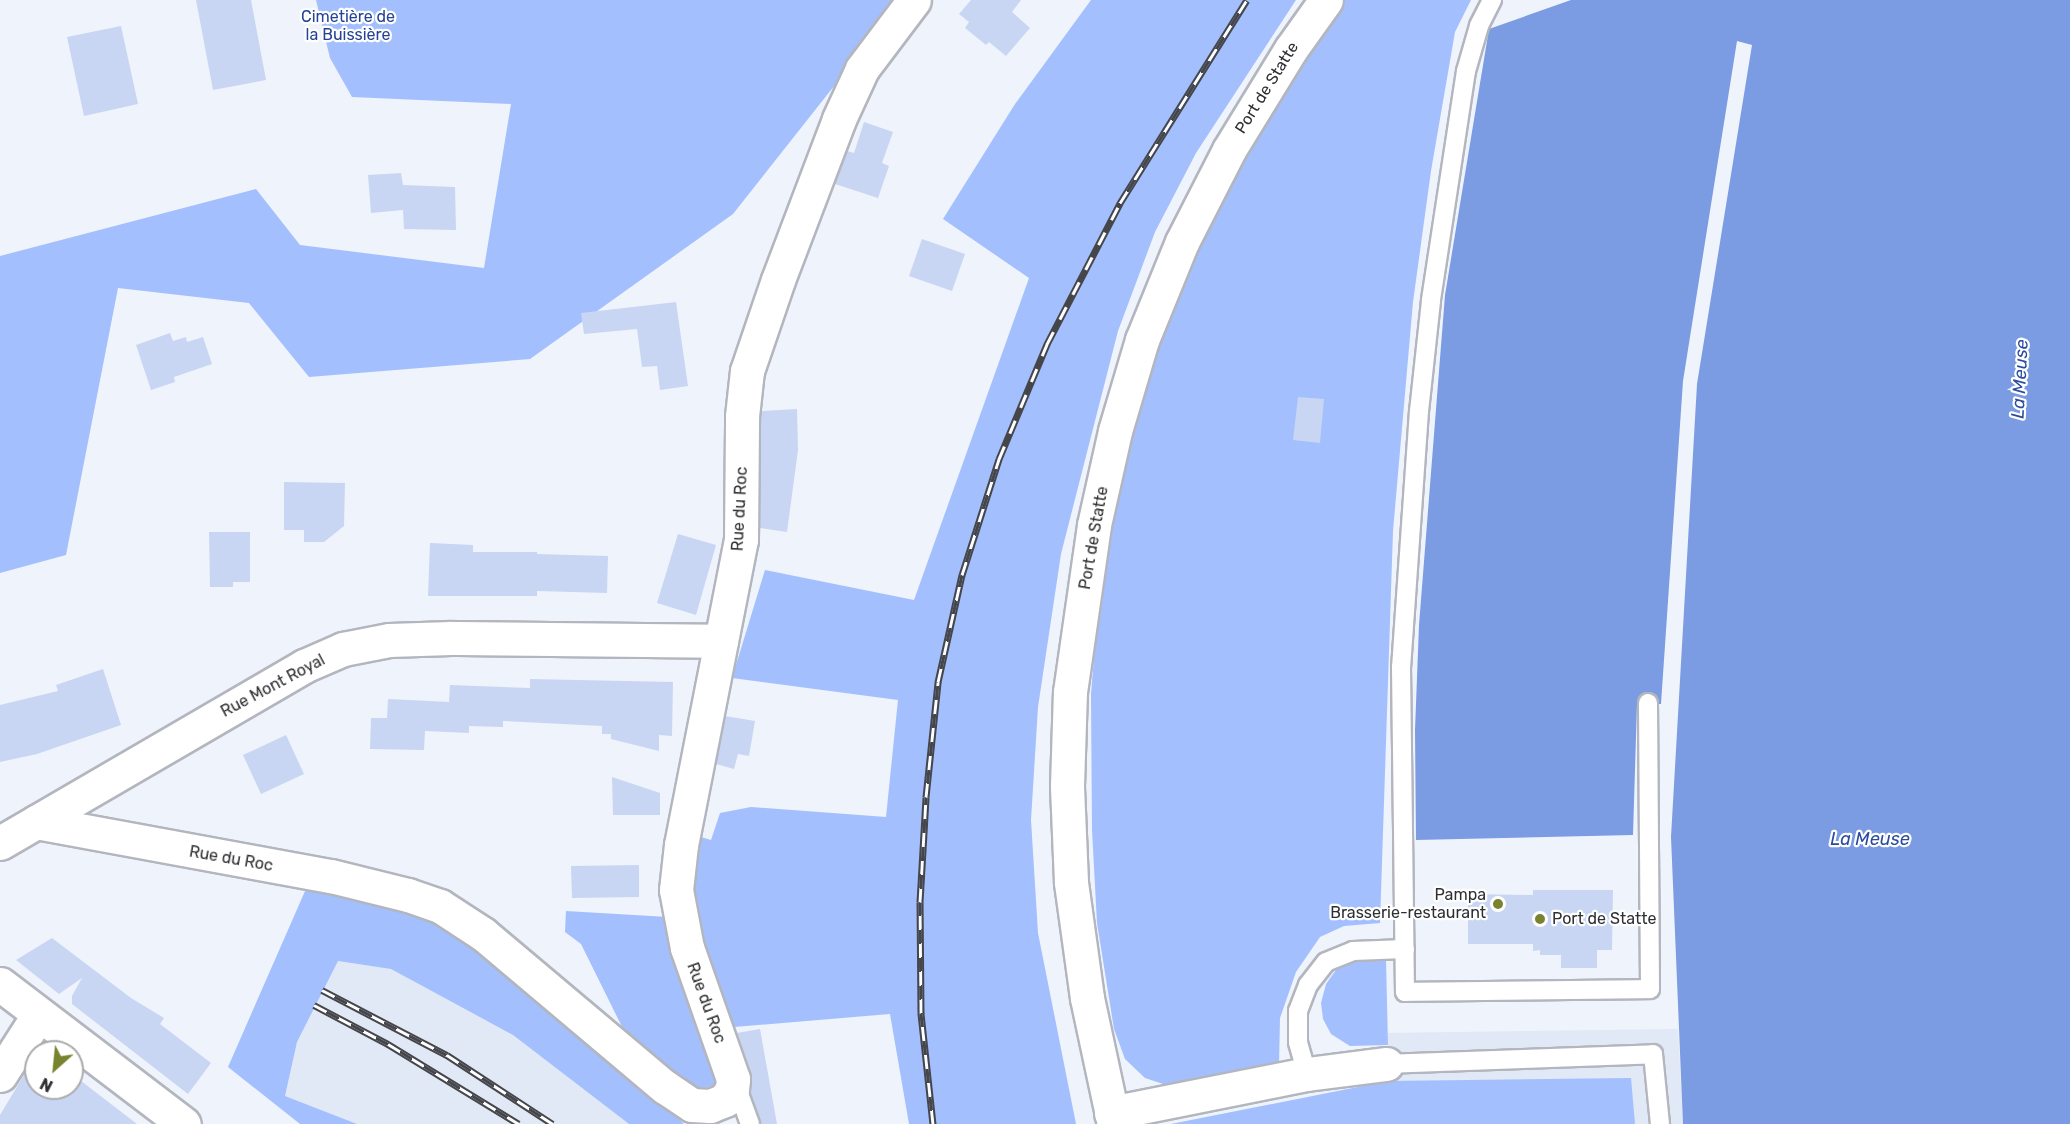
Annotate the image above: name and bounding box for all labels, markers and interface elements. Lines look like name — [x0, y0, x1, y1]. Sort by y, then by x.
park label: Cimetière de la Buissière — [301, 7, 395, 45]
street label: Port de Statte — [1231, 39, 1303, 137]
water label: La Meuse — [2007, 339, 2033, 419]
street label: Rue du Roc — [728, 466, 752, 552]
street label: Port de Statte — [1075, 485, 1113, 591]
street label: Rue Mont Royal — [218, 651, 328, 721]
water label: La Meuse — [1830, 828, 1910, 850]
street label: Rue du Roc — [188, 842, 274, 876]
place label: Pampa Brasserie-restaurant — [1330, 885, 1486, 923]
marker: Pampa Brasserie-restaurant — [1491, 897, 1505, 911]
place label: Port de Statte — [1552, 909, 1656, 929]
marker: Port de Statte — [1533, 912, 1547, 926]
street label: Rue du Roc — [683, 960, 729, 1046]
north arrow — [24, 1040, 84, 1100]
text: N — [37, 1074, 56, 1096]

